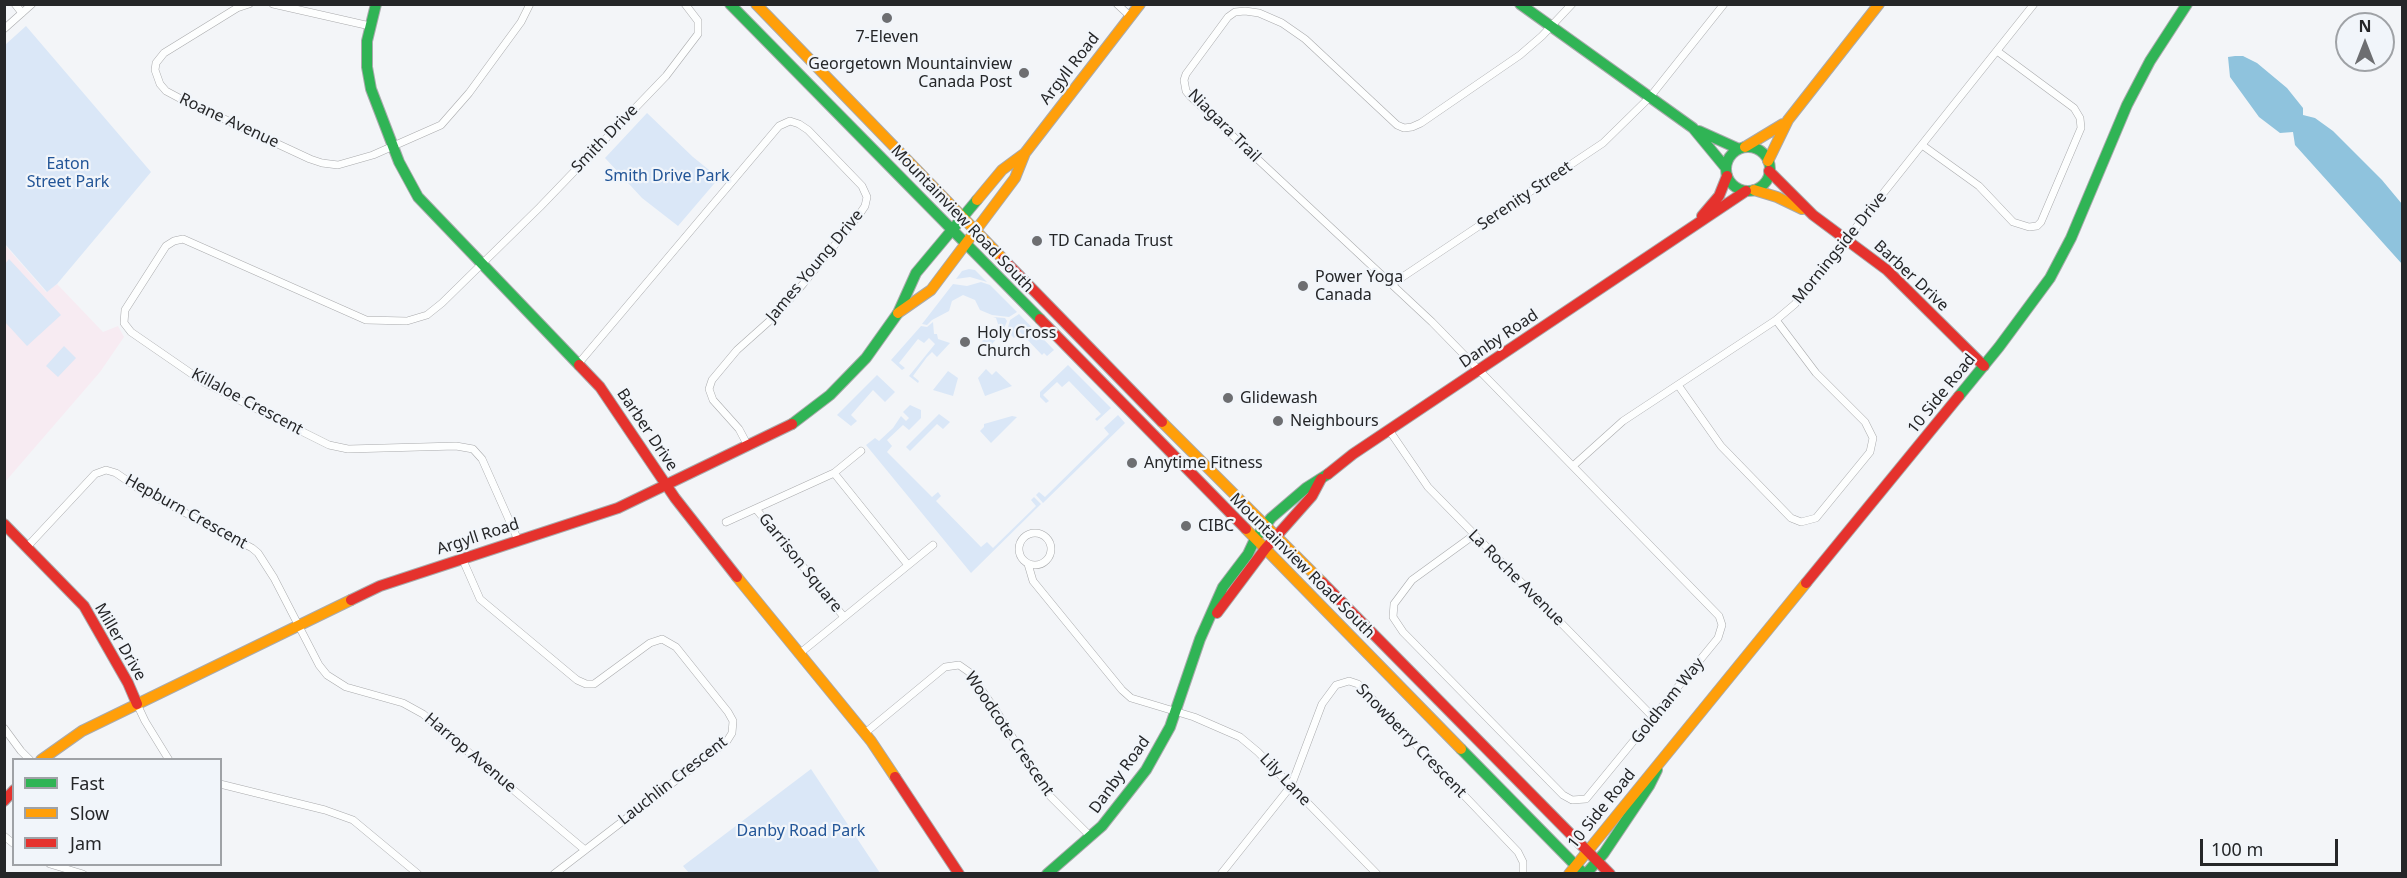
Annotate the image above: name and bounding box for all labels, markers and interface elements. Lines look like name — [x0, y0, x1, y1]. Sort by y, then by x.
marker: 7-Eleven — [880, 11, 894, 25]
north arrow — [2335, 12, 2395, 72]
text: N — [2358, 15, 2372, 37]
place label: 7-Eleven — [855, 27, 919, 47]
street label: Argyll Road — [1036, 29, 1104, 109]
place label: Georgetown Mountainview Canada Post — [808, 54, 1012, 92]
marker: Georgetown Mountainview Canada Post — [1017, 66, 1031, 80]
street label: Niagara Trail — [1184, 86, 1264, 166]
street label: Roane Avenue — [176, 90, 282, 152]
street label: Smith Drive — [568, 101, 642, 177]
street label: Mountainview Road South — [887, 141, 1037, 297]
park label: Eaton Street Park — [27, 154, 109, 192]
street label: Serenity Street — [1474, 157, 1576, 235]
park label: Smith Drive Park — [604, 166, 730, 186]
street label: Morningside Drive — [1789, 188, 1891, 308]
street label: James Young Drive — [763, 206, 867, 326]
place label: TD Canada Trust — [1049, 231, 1173, 251]
marker: TD Canada Trust — [1030, 234, 1044, 248]
street label: Barber Drive — [1870, 237, 1952, 315]
place label: Power Yoga Canada — [1315, 267, 1403, 305]
marker: Power Yoga Canada — [1296, 279, 1310, 293]
street label: Danby Road — [1456, 306, 1542, 372]
place label: Holy Cross Church — [977, 323, 1056, 361]
marker: Holy Cross Church — [958, 335, 972, 349]
street label: 10 Side Road — [1904, 350, 1980, 438]
street label: Killaloe Crescent — [188, 364, 306, 440]
street label: Barber Drive — [612, 385, 682, 475]
place label: Glidewash — [1240, 388, 1318, 408]
marker: Glidewash — [1221, 391, 1235, 405]
place label: Neighbours — [1290, 411, 1379, 431]
marker: Neighbours — [1271, 414, 1285, 428]
place label: Anytime Fitness — [1144, 453, 1263, 473]
marker: Anytime Fitness — [1125, 456, 1139, 470]
street label: Hepburn Crescent — [122, 471, 250, 553]
street label: Mountainview Road South — [1226, 490, 1378, 642]
street label: Garrison Square — [754, 509, 846, 617]
street label: Argyll Road — [434, 515, 522, 559]
place label: CIBC — [1198, 516, 1234, 536]
marker: CIBC — [1179, 519, 1193, 533]
street label: La Roche Avenue — [1464, 526, 1568, 630]
street label: Miller Drive — [90, 600, 150, 684]
street label: Goldham Way — [1628, 654, 1708, 748]
street label: Woodcote Crescent — [960, 668, 1058, 800]
street label: Snowberry Crescent — [1352, 680, 1470, 802]
street label: Harrop Avenue — [420, 709, 520, 797]
street label: Lauchlin Crescent — [615, 733, 731, 829]
street label: Danby Road — [1086, 733, 1154, 817]
street label: Lily Lane — [1255, 750, 1315, 810]
legend — [12, 758, 222, 866]
street label: 10 Side Road — [1564, 765, 1640, 853]
text: Fast — [70, 771, 105, 795]
text: Slow — [70, 801, 109, 825]
park label: Danby Road Park — [737, 821, 865, 841]
scale bar — [2203, 827, 2341, 865]
text: Jam — [70, 831, 102, 855]
text: 100 m — [2211, 837, 2263, 861]

